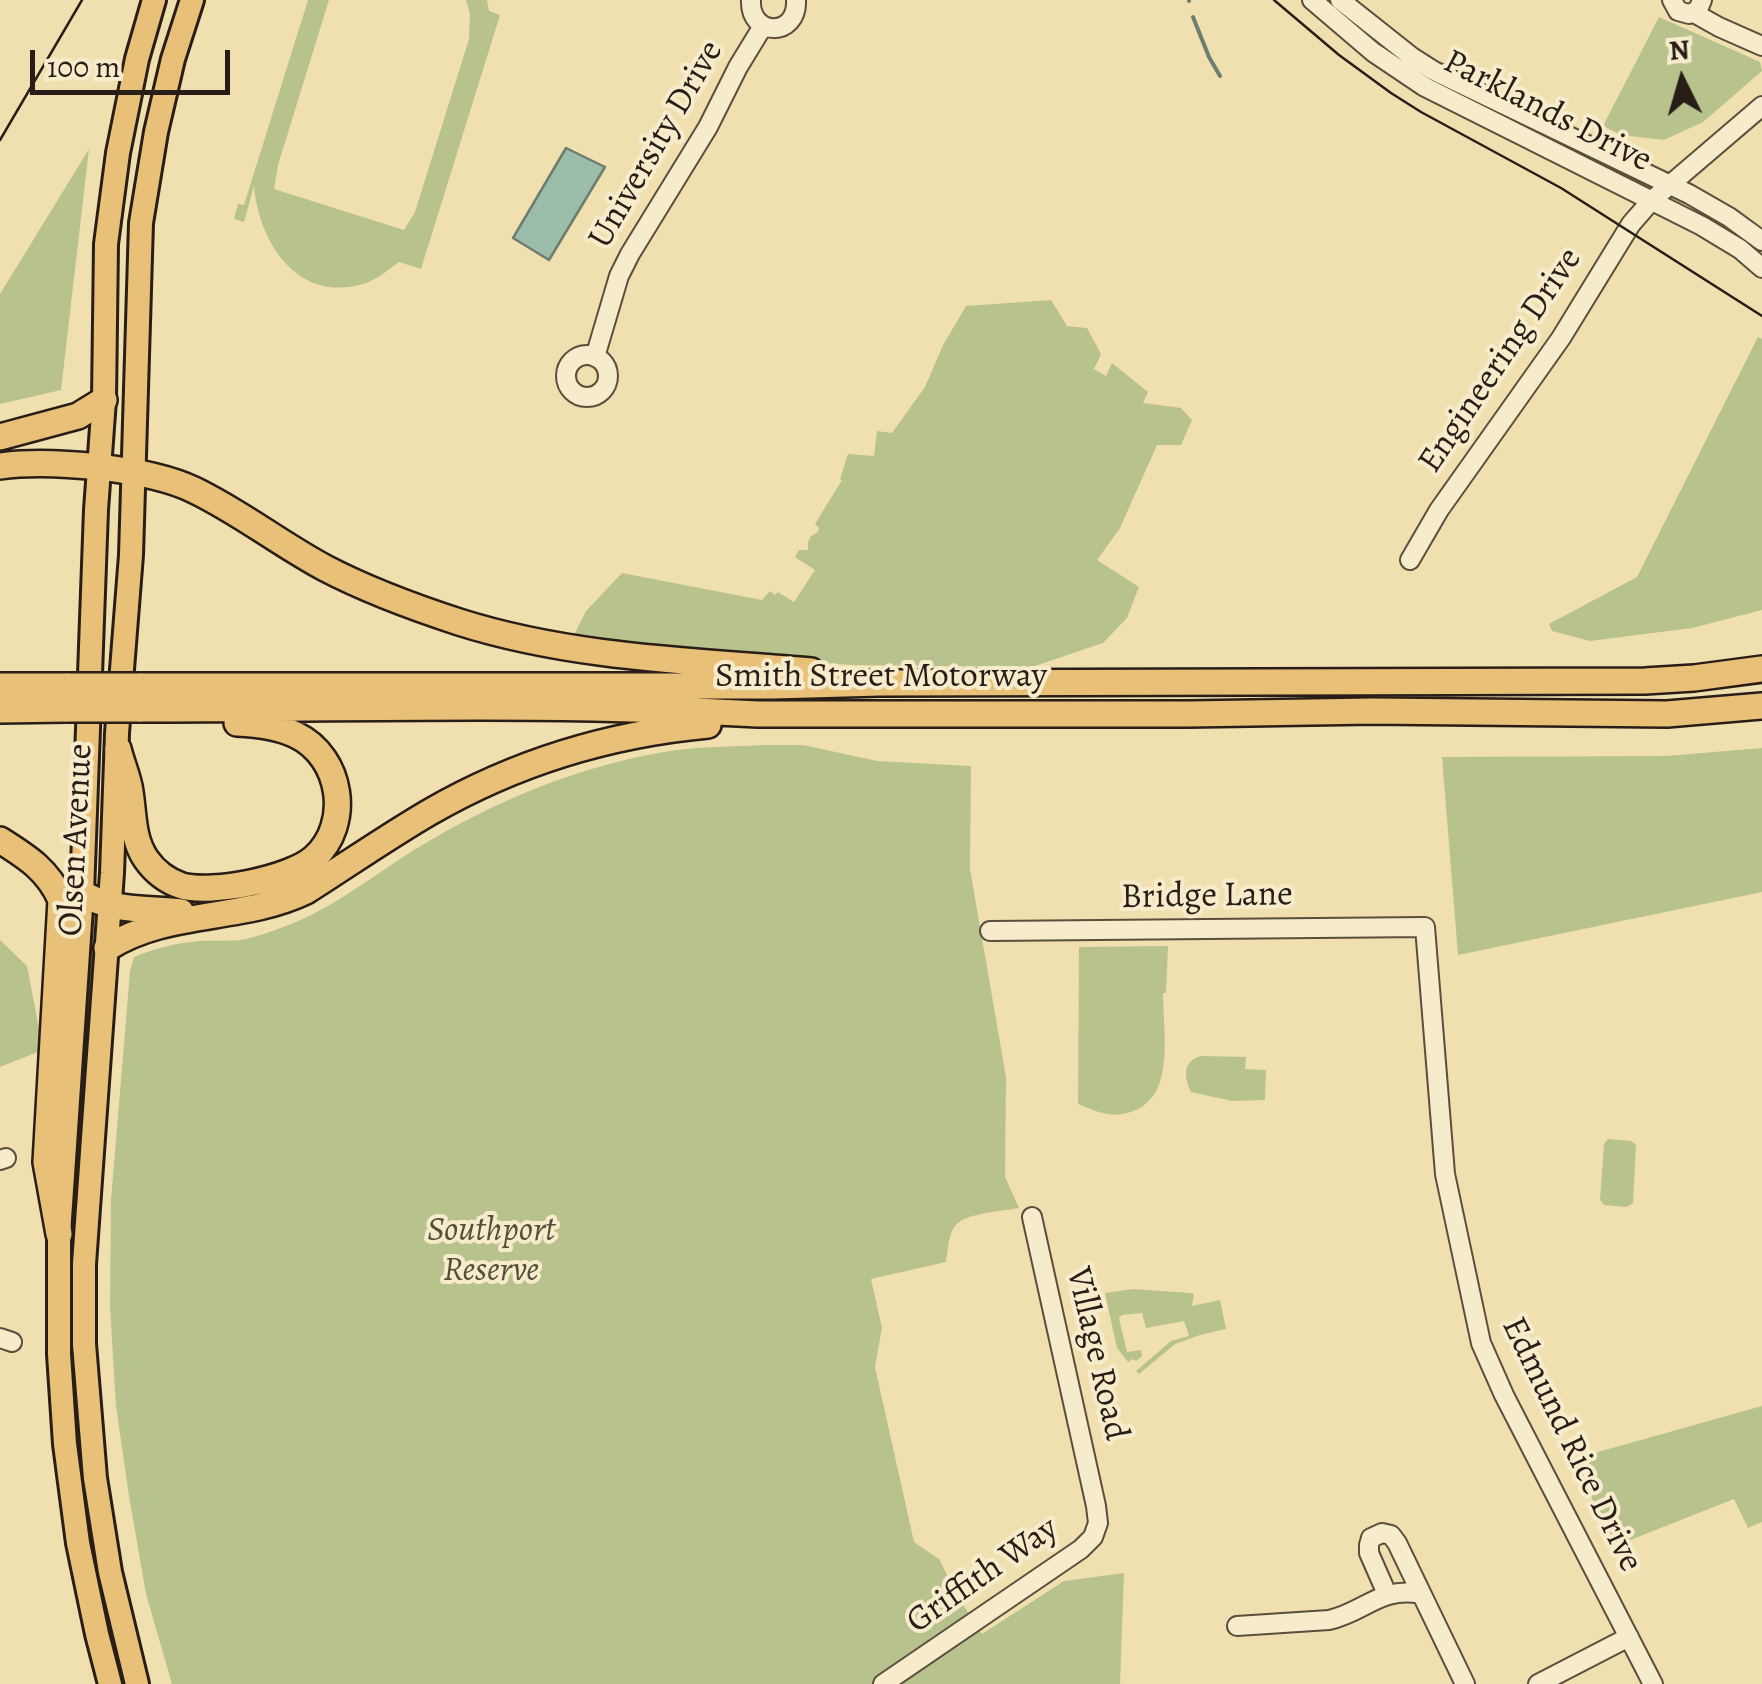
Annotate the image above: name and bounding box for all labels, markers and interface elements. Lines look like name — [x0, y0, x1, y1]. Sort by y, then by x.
scale bar — [35, 30, 235, 92]
north arrow — [1632, 30, 1732, 130]
text: N — [1668, 30, 1691, 70]
street label: University Drive — [581, 34, 733, 256]
street label: Parklands Drive — [1436, 42, 1658, 182]
text: 100 m — [47, 47, 120, 87]
street label: Engineering Drive — [1410, 241, 1592, 481]
street label: Smith Street Motorway — [715, 656, 1047, 698]
street label: Olsen Avenue — [51, 743, 103, 937]
street label: Bridge Lane — [1121, 875, 1293, 919]
park label: Southport Reserve — [427, 1210, 555, 1292]
street label: Village Road — [1056, 1263, 1136, 1445]
street label: Edmund Rice Drive — [1491, 1311, 1651, 1579]
street label: Griffith Way — [899, 1509, 1067, 1643]

